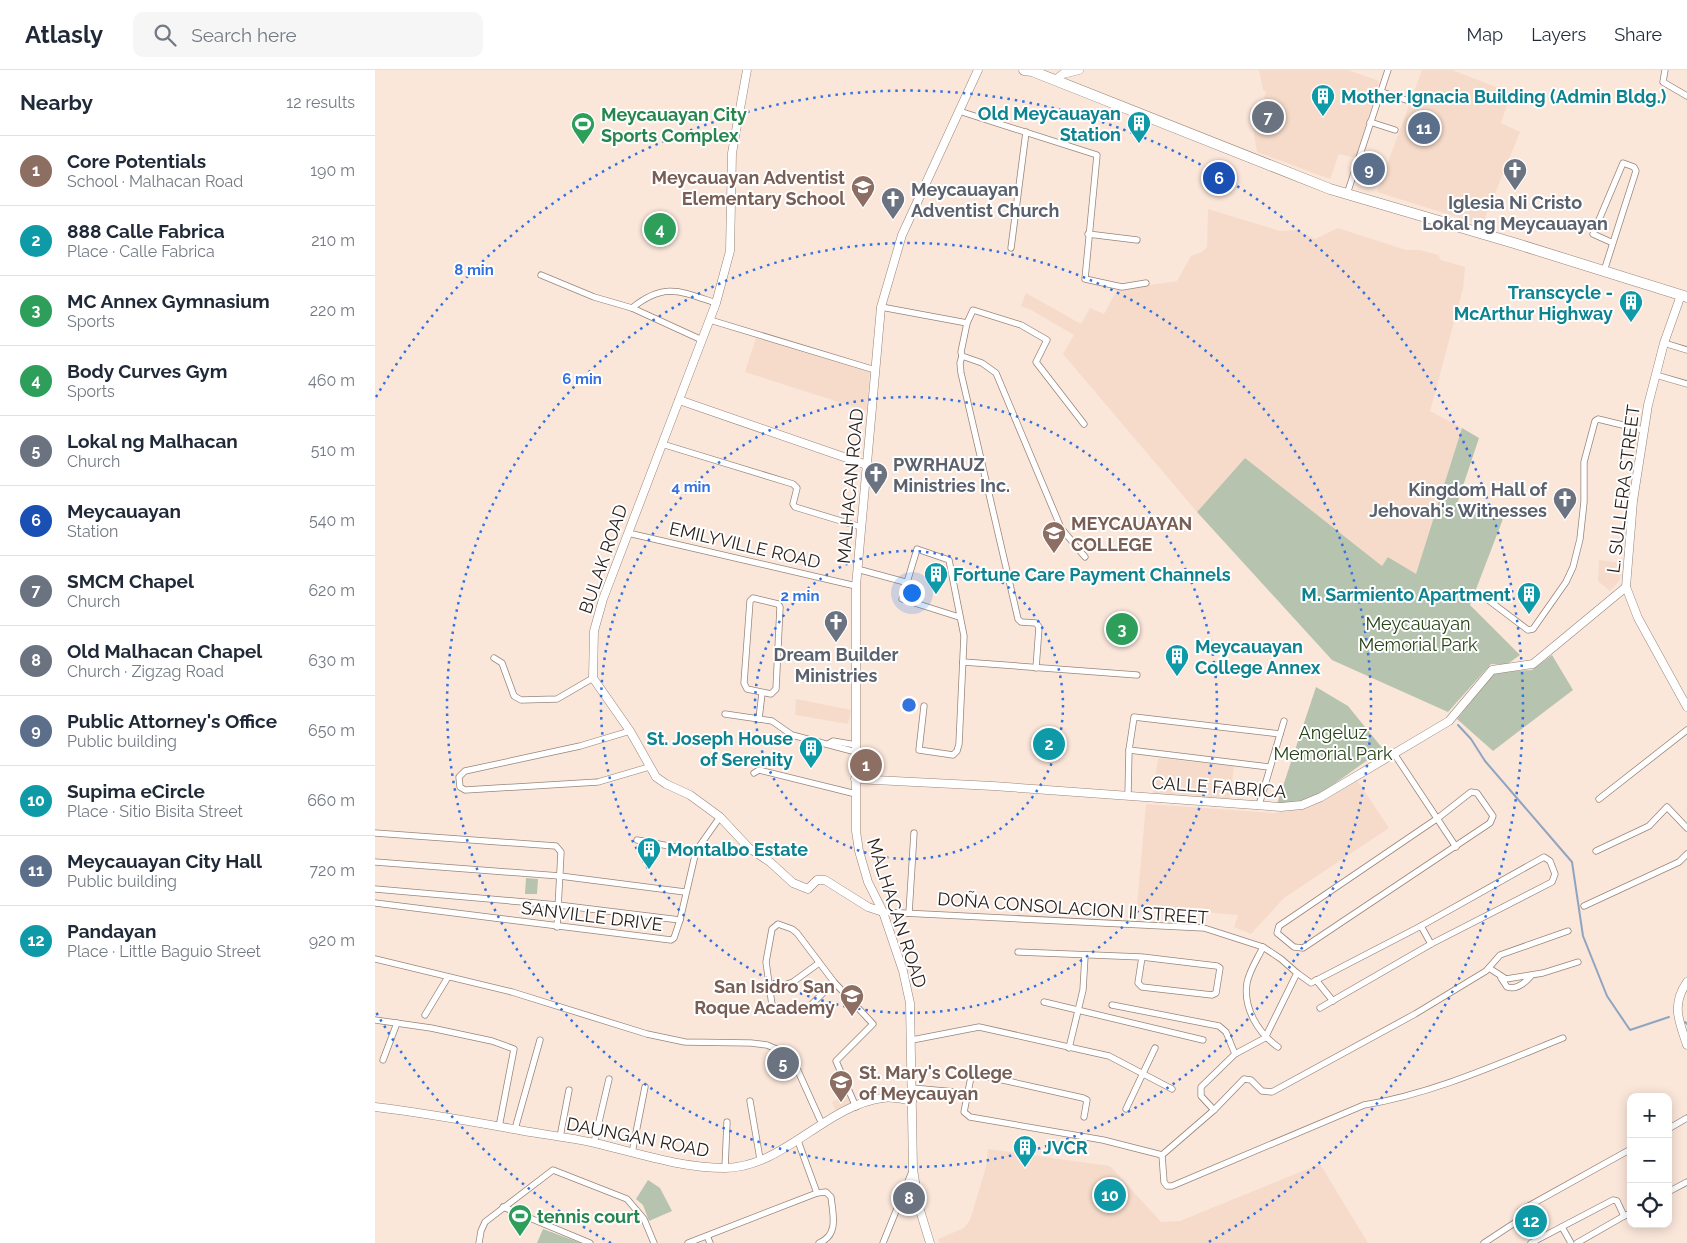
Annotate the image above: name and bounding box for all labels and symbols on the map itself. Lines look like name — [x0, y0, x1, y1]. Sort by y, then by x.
building icon: Mother Ignacia Building (Admin Bldg.) — [1310, 83, 1336, 117]
place label: Mother Ignacia Building (Admin Bldg.) — [1341, 86, 1666, 107]
pin: 7 — [1252, 98, 1284, 136]
place label: Old Meycauayan Station — [978, 103, 1121, 145]
place label: Meycauayan City Sports Complex — [601, 104, 747, 146]
pin: 11 — [1408, 109, 1440, 147]
building icon: Old Meycauayan Station — [1126, 110, 1152, 144]
sports icon: Meycauayan City Sports Complex — [570, 111, 596, 145]
pin: 9 — [1353, 150, 1385, 188]
church icon: Iglesia Ni Cristo Lokal ng Meycauayan — [1502, 157, 1528, 191]
pin: 6 — [1203, 159, 1235, 197]
place label: Meycauayan Adventist Elementary School — [651, 167, 845, 209]
school or university icon: Meycauayan Adventist Elementary School — [850, 174, 876, 208]
place label: Meycauayan Adventist Church — [911, 179, 1059, 221]
church icon: Meycauayan Adventist Church — [880, 186, 906, 220]
place label: Iglesia Ni Cristo Lokal ng Meycauayan — [1422, 192, 1608, 234]
pin: 4 — [644, 210, 676, 248]
text: 8 min — [454, 261, 494, 279]
place label: Transcycle - McArthur Highway — [1454, 282, 1613, 324]
building icon: Transcycle - McArthur Highway — [1618, 289, 1644, 323]
text: 6 min — [562, 370, 602, 388]
street label: L. SULLERA STREET — [1602, 404, 1644, 574]
street label: MALHACAN ROAD — [833, 407, 867, 565]
place label: PWRHAUZ Ministries Inc. — [893, 454, 1010, 496]
church icon: PWRHAUZ Ministries Inc. — [863, 461, 889, 495]
text: 4 min — [671, 478, 711, 496]
place label: Kingdom Hall of Jehovah's Witnesses — [1369, 479, 1548, 521]
church icon: Kingdom Hall of Jehovah's Witnesses — [1552, 486, 1578, 520]
street label: BULAK ROAD — [575, 502, 632, 616]
place label: MEYCAUAYAN COLLEGE — [1071, 513, 1192, 555]
street label: EMILYVILLE ROAD — [667, 517, 823, 573]
school or university icon: MEYCAUAYAN COLLEGE — [1041, 520, 1067, 554]
building icon: Fortune Care Payment Channels — [923, 561, 949, 595]
place label: Fortune Care Payment Channels — [953, 564, 1231, 585]
your location — [899, 580, 925, 606]
building icon: M. Sarmiento Apartment — [1516, 581, 1542, 615]
place label: M. Sarmiento Apartment — [1301, 584, 1511, 605]
text: 2 min — [781, 587, 819, 605]
church icon: Dream Builder Ministries — [823, 609, 849, 643]
pin: 3 — [1106, 610, 1138, 648]
park label: Meycauayan Memorial Park — [1358, 613, 1478, 655]
place label: Meycauayan College Annex — [1195, 636, 1321, 678]
building icon: Meycauayan College Annex — [1164, 643, 1190, 677]
place label: Dream Builder Ministries — [774, 644, 898, 686]
centre of rings — [900, 696, 918, 714]
park label: Angeluz Memorial Park — [1273, 722, 1393, 764]
pin: 2 — [1033, 725, 1065, 763]
place label: St. Joseph House of Serenity — [647, 728, 793, 770]
building icon: St. Joseph House of Serenity — [798, 735, 824, 769]
pin: 1 — [850, 746, 882, 784]
street label: CALLE FABRICA — [1151, 772, 1287, 802]
building icon: Montalbo Estate — [636, 836, 662, 870]
street label: MALHACAN ROAD — [863, 836, 931, 991]
place label: Montalbo Estate — [667, 839, 808, 860]
street label: DOÑA CONSOLACION II STREET — [937, 888, 1209, 928]
street label: SANVILLE DRIVE — [520, 897, 664, 935]
place label: San Isidro San Roque Academy — [694, 976, 835, 1018]
school or university icon: San Isidro San Roque Academy — [839, 983, 865, 1017]
pin: 5 — [767, 1044, 799, 1082]
place label: St. Mary's College of Meycauyan — [859, 1062, 1013, 1104]
school or university icon: St. Mary's College of Meycauyan — [828, 1069, 854, 1103]
street label: DAUNGAN ROAD — [565, 1113, 711, 1161]
building icon: JVCR — [1012, 1134, 1038, 1168]
place label: JVCR — [1043, 1137, 1088, 1158]
pin: 10 — [1094, 1176, 1126, 1214]
pin: 8 — [893, 1179, 925, 1217]
pin: 12 — [1515, 1202, 1547, 1240]
sports icon: tennis court — [507, 1203, 533, 1237]
place label: tennis court — [537, 1206, 640, 1227]

